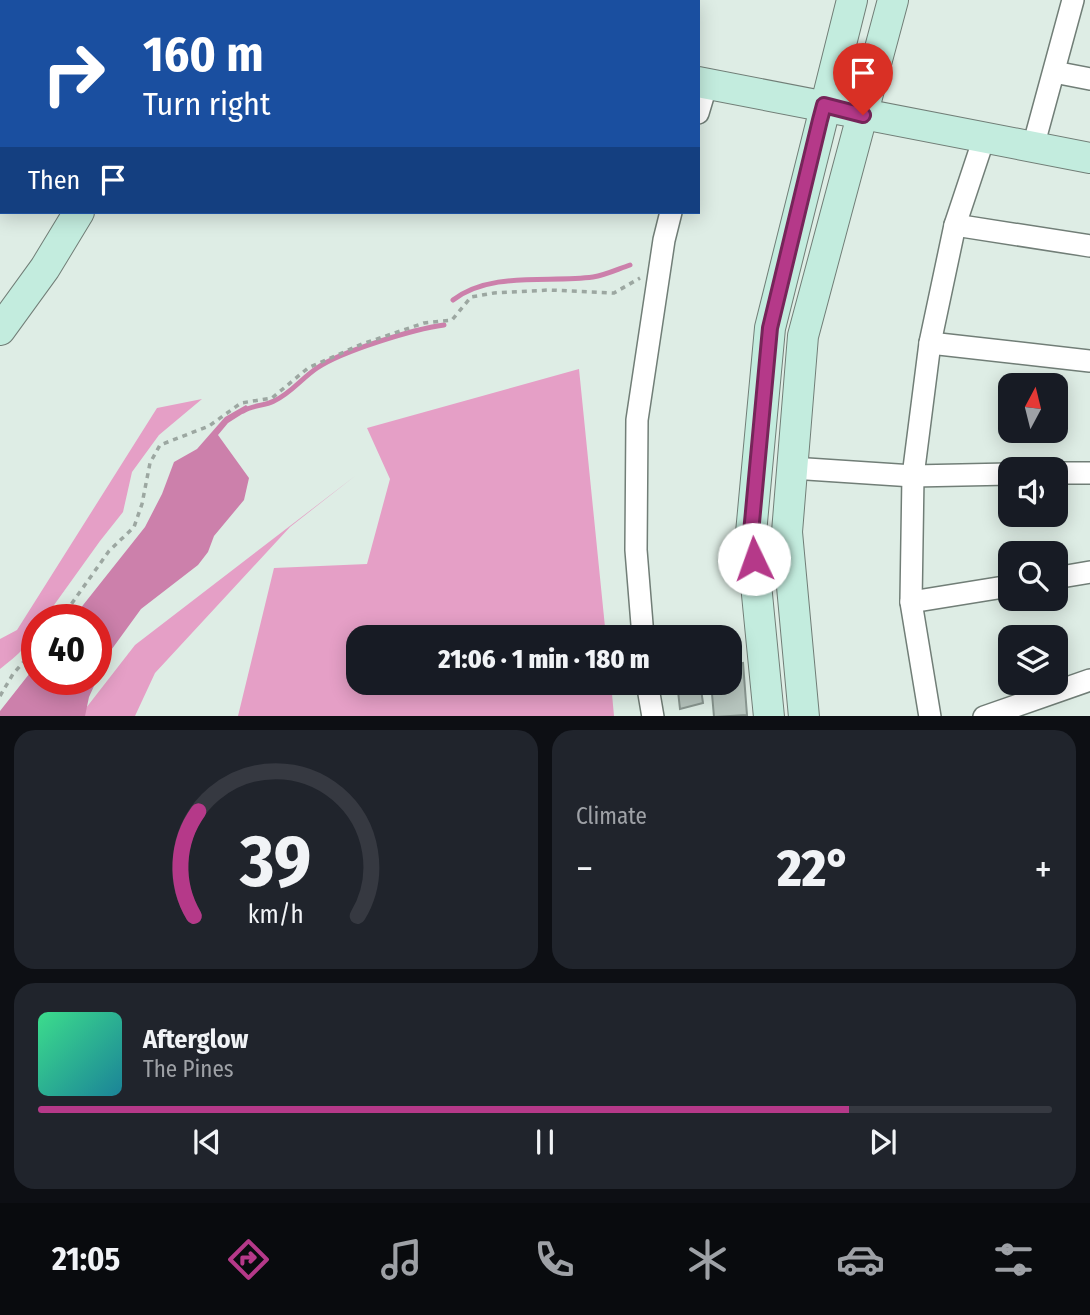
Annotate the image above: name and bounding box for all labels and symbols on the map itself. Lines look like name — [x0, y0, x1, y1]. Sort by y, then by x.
pin — [833, 43, 893, 115]
north arrow — [998, 373, 1068, 443]
position arrow — [717, 522, 791, 596]
speed limit sign: 40 — [21, 604, 112, 695]

